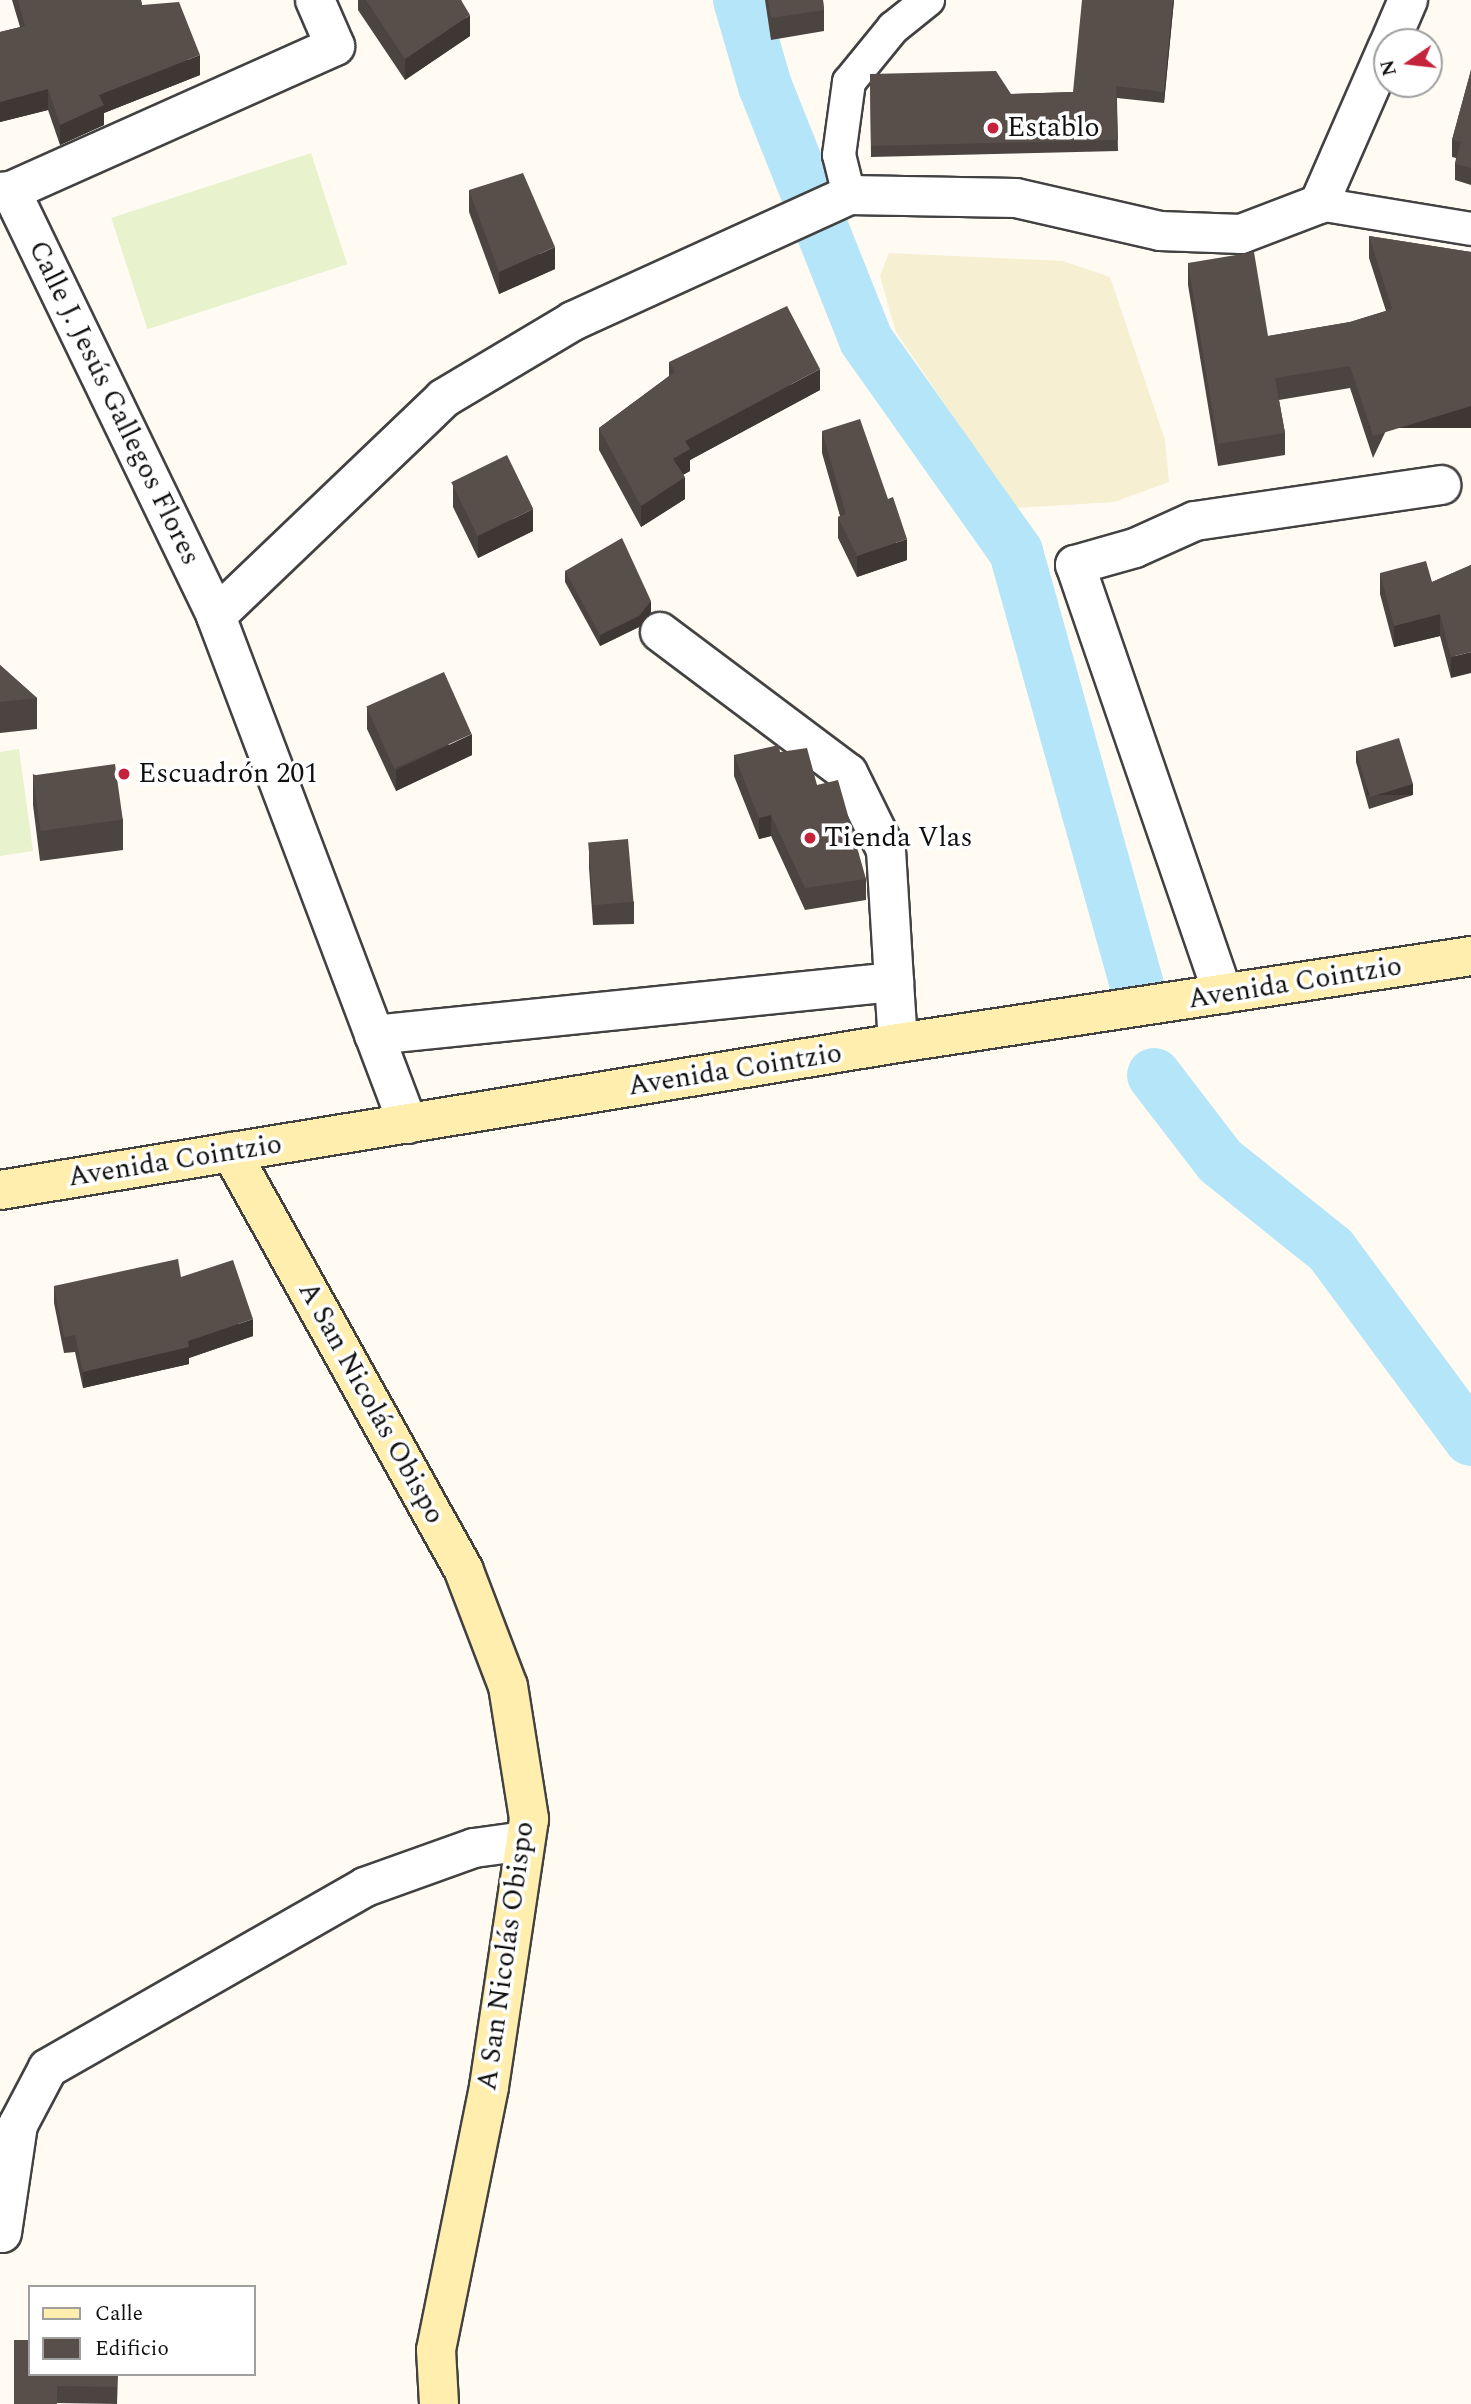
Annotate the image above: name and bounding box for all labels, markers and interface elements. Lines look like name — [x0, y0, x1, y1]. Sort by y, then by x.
north arrow — [1373, 28, 1443, 98]
text: N — [1373, 57, 1405, 79]
place label: Establo — [1007, 111, 1100, 145]
marker: Establo — [985, 120, 1001, 136]
street label: Calle J. Jesús Gallegos Flores — [21, 235, 207, 571]
place label: Escuadrón 201 — [138, 757, 318, 791]
marker: Escuadrón 201 — [116, 766, 132, 782]
place label: Tienda Vlas — [824, 821, 973, 855]
marker: Tienda Vlas — [802, 830, 818, 846]
street label: Avenida Cointzio — [1186, 950, 1404, 1016]
street label: Avenida Cointzio — [626, 1037, 844, 1103]
street label: Avenida Cointzio — [66, 1128, 284, 1194]
street label: A San Nicolás Obispo — [291, 1276, 451, 1530]
street label: A San Nicolás Obispo — [470, 1819, 542, 2093]
legend — [28, 2285, 256, 2376]
text: Calle — [95, 2298, 143, 2330]
text: Edificio — [95, 2333, 169, 2365]

